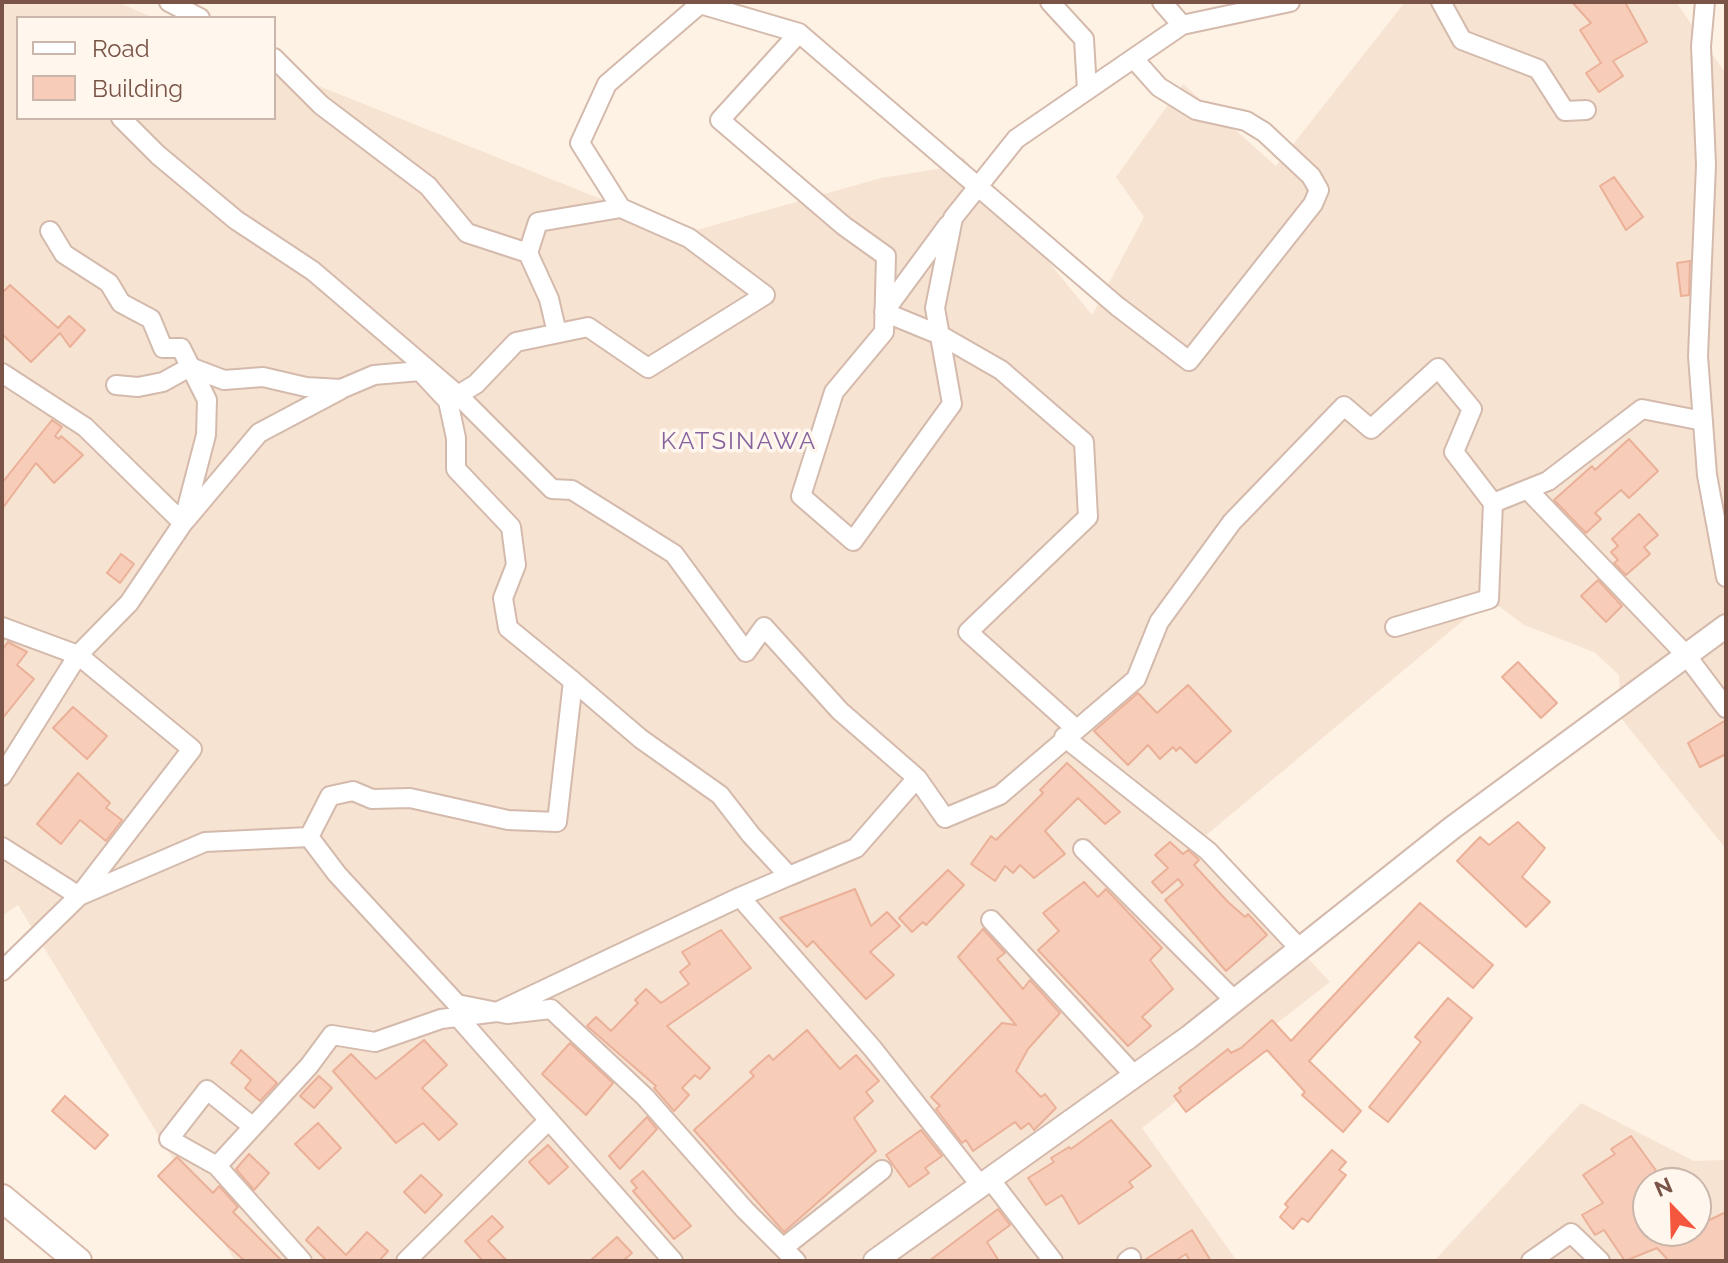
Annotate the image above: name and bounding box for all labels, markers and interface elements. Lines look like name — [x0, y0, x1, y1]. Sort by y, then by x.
legend — [16, 16, 276, 120]
text: Road — [92, 34, 150, 63]
text: Building — [92, 74, 183, 103]
district label: KATSINAWA — [661, 428, 817, 456]
north arrow — [1632, 1167, 1712, 1247]
text: N — [1651, 1172, 1676, 1202]

